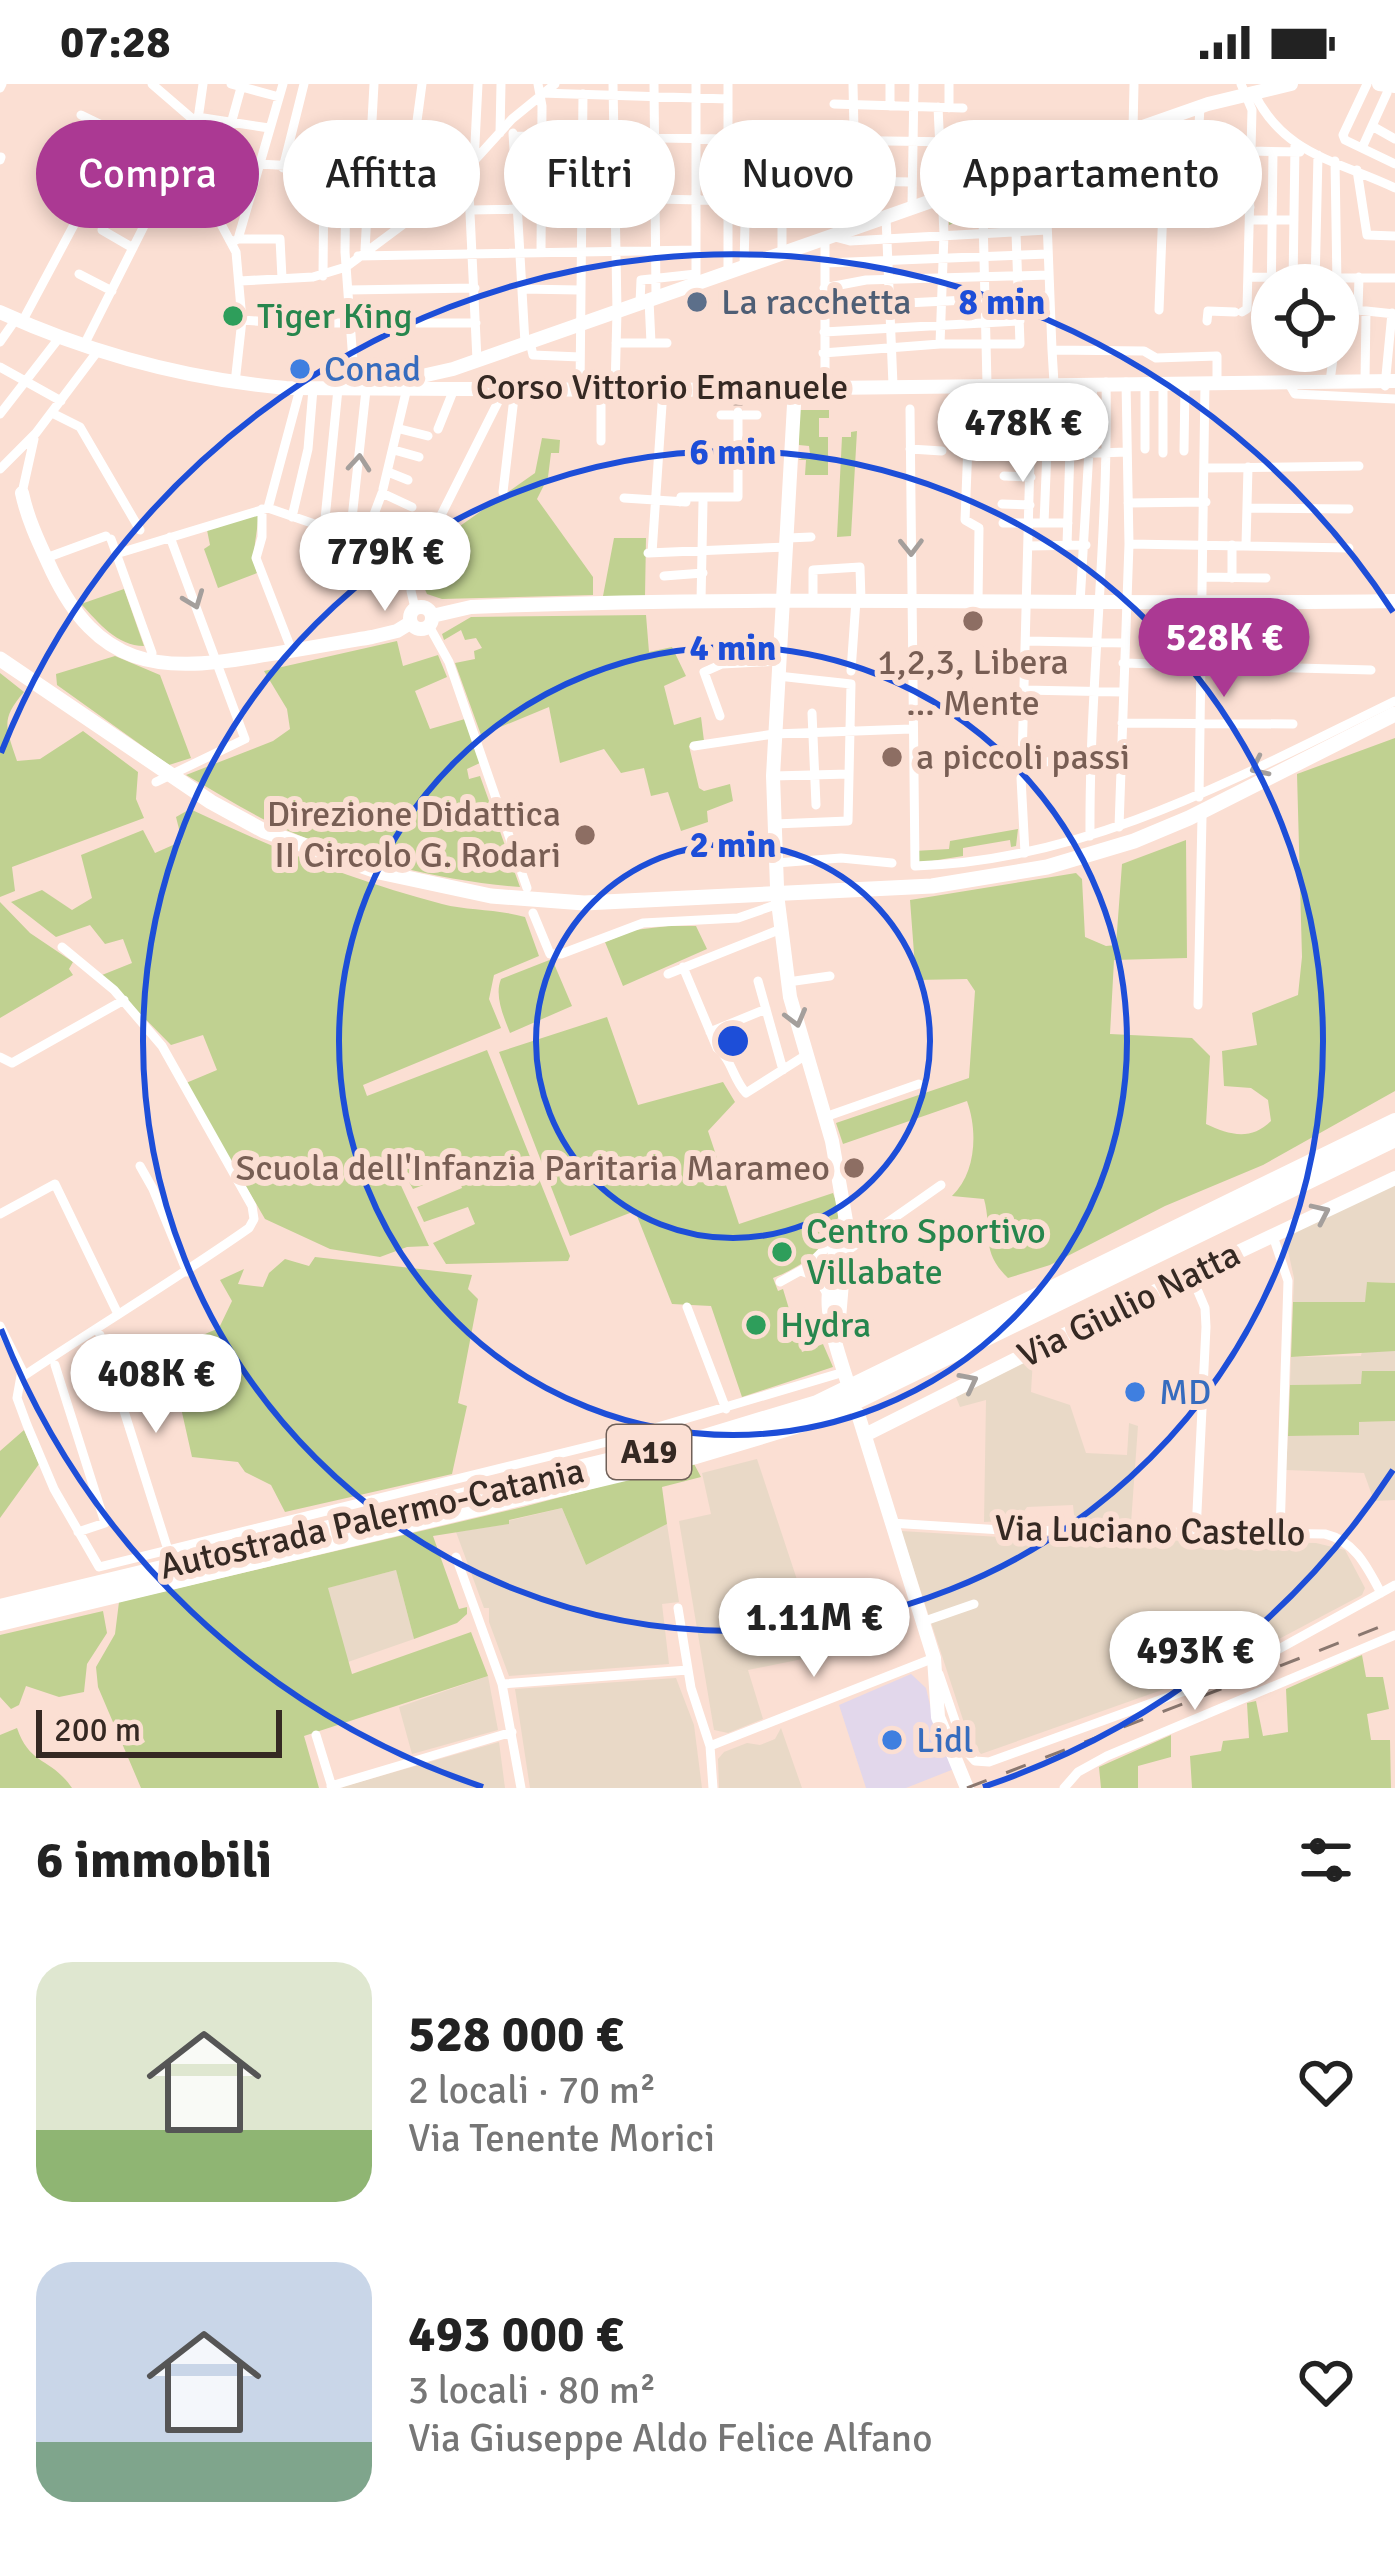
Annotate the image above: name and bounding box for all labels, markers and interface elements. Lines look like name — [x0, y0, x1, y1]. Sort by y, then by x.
text: 07:28 — [60, 15, 170, 70]
chip: Compra — [36, 120, 259, 228]
chip: Affitta — [283, 120, 480, 228]
chip: Filtri — [504, 120, 675, 228]
chip: Nuovo — [699, 120, 896, 228]
chip: Appartamento — [920, 120, 1262, 228]
map controls — [1251, 264, 1359, 372]
button: locate — [1251, 264, 1359, 372]
place label: La racchetta — [721, 280, 912, 325]
text: 8 min — [959, 280, 1045, 325]
marker: La racchetta — [684, 289, 710, 315]
place label: Tiger King — [257, 294, 413, 339]
marker: Tiger King — [220, 303, 246, 329]
place label: Conad — [324, 347, 421, 392]
marker: Conad — [287, 356, 313, 382]
street label: Corso Vittorio Emanuele — [476, 365, 848, 410]
pin: 478K € — [925, 383, 1121, 485]
text: 478K € — [964, 398, 1082, 446]
text: 6 min — [690, 430, 776, 475]
one-way arrow — [346, 454, 372, 473]
pin: 779K € — [287, 512, 483, 614]
text: 779K € — [326, 527, 444, 575]
one-way arrow — [898, 538, 924, 557]
one-way arrow — [180, 588, 205, 609]
pin: 528K € — [1126, 598, 1322, 700]
marker: 1,2,3, Libera ... Mente — [960, 608, 986, 634]
text: 528K € — [1165, 613, 1283, 661]
text: 4 min — [690, 626, 776, 671]
place label: 1,2,3, Libera ... Mente — [877, 640, 1069, 726]
place label: a piccoli passi — [916, 735, 1130, 780]
marker: a piccoli passi — [879, 744, 905, 770]
one-way arrow — [1250, 753, 1271, 776]
place label: Direzione Didattica II Circolo G. Rodari — [267, 792, 561, 878]
marker: Direzione Didattica II Circolo G. Rodari — [572, 822, 598, 848]
text: 2 min — [690, 823, 776, 868]
one-way arrow — [782, 1006, 807, 1027]
centre of rings — [712, 1020, 754, 1062]
place label: Scuola dell'Infanzia Paritaria Marameo — [236, 1146, 830, 1191]
marker: Scuola dell'Infanzia Paritaria Marameo — [841, 1155, 867, 1181]
one-way arrow — [1309, 1204, 1330, 1227]
place label: Centro Sportivo Villabate — [806, 1209, 1046, 1295]
street label: Via Giulio Natta — [1010, 1232, 1248, 1378]
marker: Centro Sportivo Villabate — [769, 1239, 795, 1265]
place label: Hydra — [780, 1303, 871, 1348]
marker: Hydra — [743, 1312, 769, 1338]
pin: 408K € — [58, 1334, 254, 1436]
text: 408K € — [97, 1349, 215, 1397]
place label: MD — [1159, 1370, 1211, 1415]
one-way arrow — [957, 1374, 979, 1397]
marker: MD — [1122, 1379, 1148, 1405]
road number: A19 — [607, 1425, 691, 1479]
street label: Autostrada Palermo-Catania — [155, 1448, 589, 1590]
street label: Via Luciano Castello — [994, 1506, 1306, 1556]
pin: 1.11M € — [703, 1578, 925, 1680]
text: 1.11M € — [746, 1593, 882, 1641]
pin: 493K € — [1097, 1611, 1293, 1713]
text: 493K € — [1136, 1626, 1254, 1674]
scale bar — [36, 1704, 282, 1757]
text: 200 m — [54, 1710, 141, 1751]
place label: Lidl — [916, 1718, 974, 1763]
marker: Lidl — [879, 1727, 905, 1753]
icon: filters — [1293, 1827, 1359, 1893]
text: 6 immobili — [36, 1829, 272, 1892]
text: 528 000 € — [408, 2003, 623, 2066]
icon: home — [132, 2010, 276, 2154]
icon: heart — [1293, 2049, 1359, 2115]
text: 2 locali · 70 m² — [408, 2066, 656, 2114]
text: Via Tenente Morici — [408, 2114, 715, 2162]
text: 493 000 € — [408, 2303, 623, 2366]
icon: home — [132, 2310, 276, 2454]
icon: heart — [1293, 2349, 1359, 2415]
text: 3 locali · 80 m² — [408, 2366, 656, 2414]
text: Via Giuseppe Aldo Felice Alfano — [408, 2414, 932, 2462]

